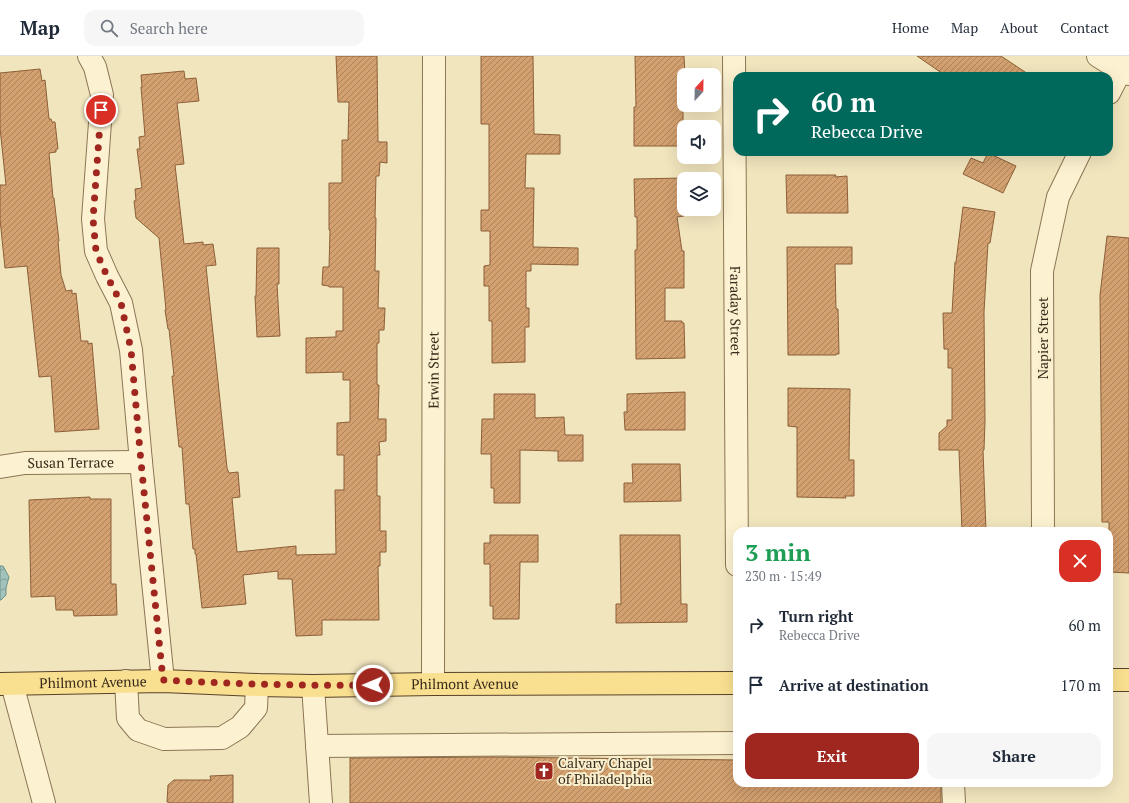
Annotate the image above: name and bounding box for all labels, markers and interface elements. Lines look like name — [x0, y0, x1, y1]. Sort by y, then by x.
search box — [84, 10, 364, 46]
text: Map — [20, 15, 60, 40]
icon: search — [98, 17, 120, 39]
text: Search here — [130, 18, 208, 38]
text: Home — [892, 18, 929, 37]
text: Map — [951, 18, 978, 37]
text: About — [1000, 18, 1038, 37]
text: Contact — [1060, 18, 1109, 37]
north arrow — [677, 68, 721, 112]
map controls — [677, 68, 721, 216]
text: 60 m — [811, 83, 876, 120]
icon: right — [745, 88, 797, 140]
pin — [84, 93, 118, 127]
icon: arrive — [90, 99, 112, 121]
text: Rebecca Drive — [811, 119, 923, 143]
button: sound — [677, 120, 721, 164]
button: layers — [677, 172, 721, 216]
street label: Faraday Street — [726, 266, 746, 357]
street label: Napier Street — [1033, 296, 1052, 379]
street label: Erwin Street — [423, 331, 443, 409]
street label: Susan Terrace — [27, 452, 114, 472]
text: 3 min — [745, 536, 811, 568]
button: close — [1059, 540, 1101, 582]
text: 230 m · 15:49 — [745, 567, 822, 585]
text: Turn right — [779, 606, 854, 626]
icon: right — [745, 614, 767, 636]
text: 60 m — [1068, 615, 1101, 635]
text: Rebecca Drive — [779, 626, 860, 644]
position arrow — [352, 664, 394, 706]
street label: Philmont Avenue — [39, 671, 147, 692]
street label: Philmont Avenue — [411, 674, 519, 693]
icon: arrive — [745, 674, 767, 696]
text: Arrive at destination — [779, 675, 929, 695]
text: 170 m — [1060, 675, 1101, 695]
button: Exit — [745, 733, 919, 779]
button: Share — [927, 733, 1101, 779]
place label: Calvary Chapel of Philadelphia — [558, 753, 652, 788]
church icon: Calvary Chapel of Philadelphia — [533, 760, 555, 782]

